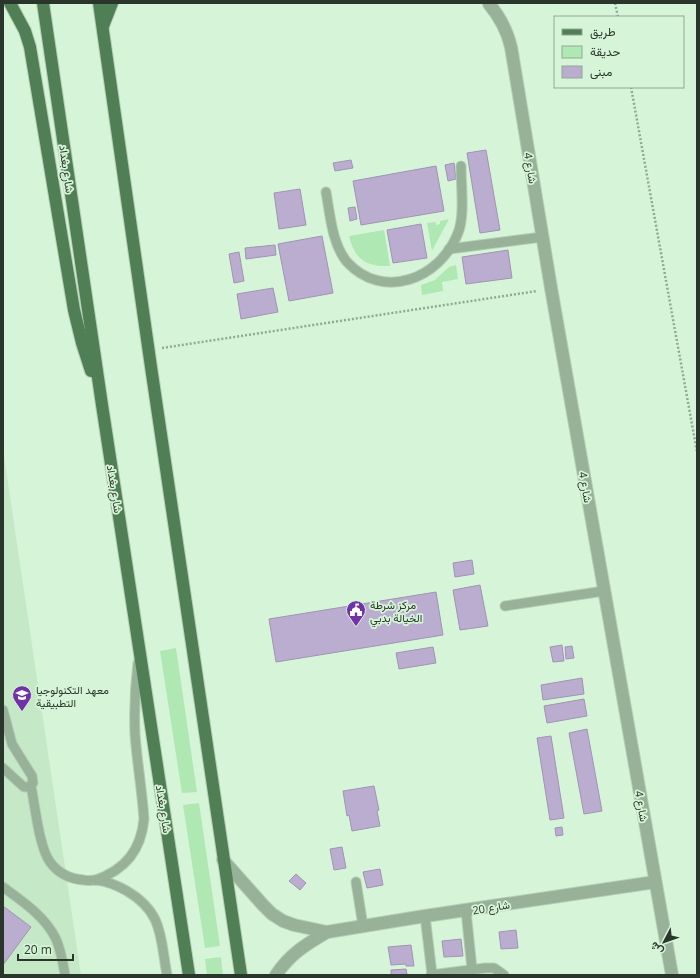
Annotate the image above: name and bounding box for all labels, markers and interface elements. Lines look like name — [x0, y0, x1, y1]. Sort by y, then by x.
legend — [554, 16, 684, 88]
text: طريق — [590, 23, 616, 40]
text: حديقة — [590, 43, 620, 60]
text: مبنى — [590, 63, 612, 80]
street label: شارع بغداد — [55, 144, 78, 194]
street label: شارع 4 — [520, 151, 541, 185]
street label: شارع بغداد — [103, 464, 126, 514]
street label: شارع 4 — [575, 470, 596, 504]
place label: مركز شرطة الخيالة بدبي — [370, 597, 422, 628]
public building icon: مركز شرطة الخيالة بدبي — [345, 599, 367, 627]
place label: معهد التكنولوجيا التطبيقية — [36, 682, 109, 710]
school or university icon: معهد التكنولوجيا التطبيقية — [11, 684, 33, 712]
street label: شارع بغداد — [152, 784, 175, 834]
street label: شارع 4 — [631, 789, 652, 823]
street label: شارع 20 — [471, 897, 511, 918]
north arrow — [644, 922, 684, 962]
scale bar — [18, 936, 73, 962]
text: ش — [646, 939, 666, 959]
text: 20 m — [24, 941, 52, 958]

